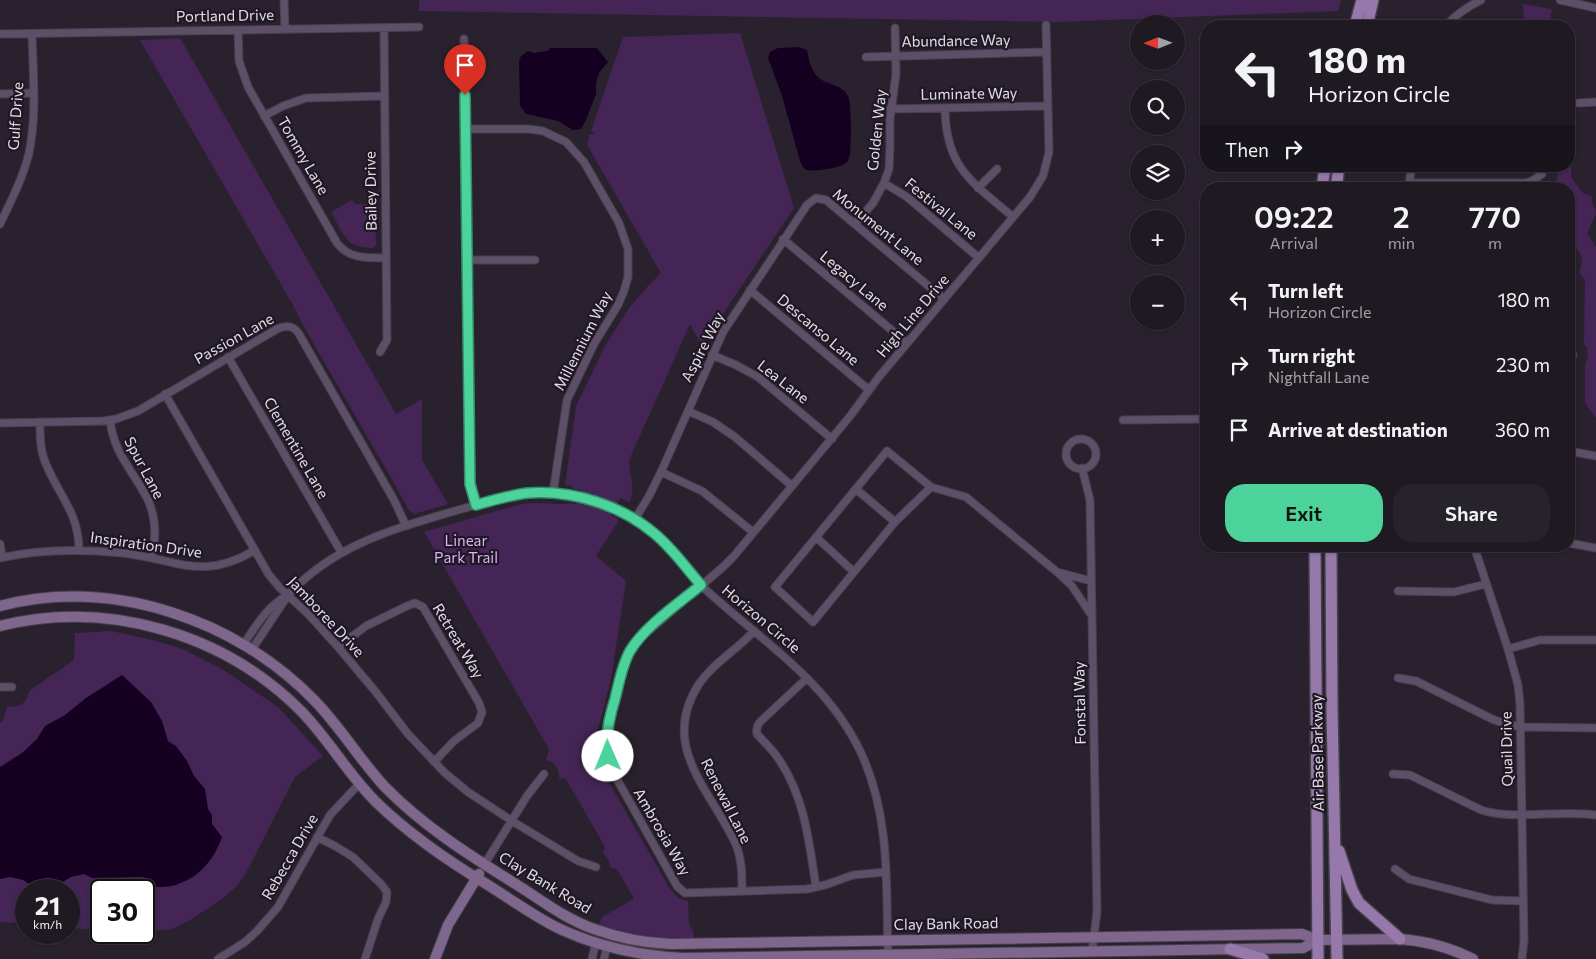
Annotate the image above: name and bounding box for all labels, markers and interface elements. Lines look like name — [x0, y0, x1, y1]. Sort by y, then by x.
street label: Portland Drive — [176, 5, 274, 25]
north arrow — [1130, 15, 1185, 70]
map controls — [1130, 15, 1185, 330]
street label: Abundance Way — [901, 30, 1011, 50]
text: 180 m — [1308, 37, 1406, 80]
icon: left — [1225, 40, 1290, 105]
pin — [444, 44, 486, 95]
icon: arrive — [451, 51, 479, 79]
button: search — [1130, 80, 1185, 135]
text: Horizon Circle — [1308, 80, 1450, 107]
street label: Gulf Drive — [4, 81, 26, 151]
street label: Luminate Way — [920, 83, 1018, 103]
street label: Golden Way — [863, 88, 889, 171]
street label: Tommy Lane — [274, 113, 333, 198]
icon: right — [1279, 135, 1307, 163]
text: Then — [1225, 138, 1269, 161]
button: layers — [1130, 145, 1185, 200]
street label: Bailey Drive — [360, 151, 380, 231]
street label: Festival Lane — [902, 174, 982, 243]
street label: Monument Lane — [830, 184, 928, 268]
text: 09:22 — [1254, 197, 1334, 234]
text: 2 — [1393, 197, 1410, 234]
text: 770 — [1469, 197, 1521, 234]
button: + — [1130, 210, 1185, 265]
text: Arrival — [1270, 233, 1318, 252]
text: min — [1388, 233, 1415, 252]
text: m — [1488, 233, 1502, 252]
street label: Legacy Lane — [817, 247, 892, 314]
street label: High Line Drive — [872, 270, 952, 361]
button: − — [1130, 275, 1185, 330]
text: Turn left — [1268, 279, 1343, 302]
icon: left — [1225, 286, 1253, 314]
street label: Millennium Way — [549, 288, 615, 393]
text: 180 m — [1498, 288, 1550, 311]
street label: Descanso Lane — [774, 290, 863, 369]
text: Horizon Circle — [1268, 302, 1371, 321]
street label: Aspire Way — [677, 308, 728, 385]
street label: Passion Lane — [191, 309, 276, 367]
text: Turn right — [1268, 344, 1355, 367]
icon: right — [1225, 351, 1253, 379]
text: 230 m — [1496, 353, 1550, 376]
street label: Lea Lane — [754, 356, 813, 407]
text: Nightfall Lane — [1268, 367, 1369, 386]
street label: Clementine Lane — [261, 394, 333, 501]
icon: arrive — [1225, 416, 1253, 444]
text: Arrive at destination — [1268, 418, 1448, 441]
text: 360 m — [1495, 418, 1550, 441]
street label: Spur Lane — [121, 433, 169, 502]
button: Exit — [1225, 484, 1383, 542]
button: Share — [1393, 484, 1550, 542]
street label: Inspiration Drive — [89, 527, 203, 561]
park label: Linear Park Trail — [434, 531, 498, 566]
street label: Jamboree Drive — [285, 572, 369, 660]
street label: Horizon Circle — [719, 580, 805, 656]
street label: Retreat Way — [430, 600, 488, 681]
street label: Fonstal Way — [1069, 661, 1089, 745]
street label: Air Base Parkway — [1307, 694, 1327, 812]
street label: Quail Drive — [1496, 711, 1516, 787]
position arrow — [581, 729, 633, 781]
street label: Renewal Lane — [698, 755, 756, 846]
street label: Ambrosia Way — [631, 784, 695, 879]
street label: Rebecca Drive — [257, 810, 321, 903]
street label: Clay Bank Road — [496, 848, 595, 917]
speed limit sign: 30 — [90, 879, 155, 944]
text: 21 — [35, 890, 60, 920]
street label: Clay Bank Road — [894, 913, 998, 933]
text: km/h — [33, 917, 62, 931]

